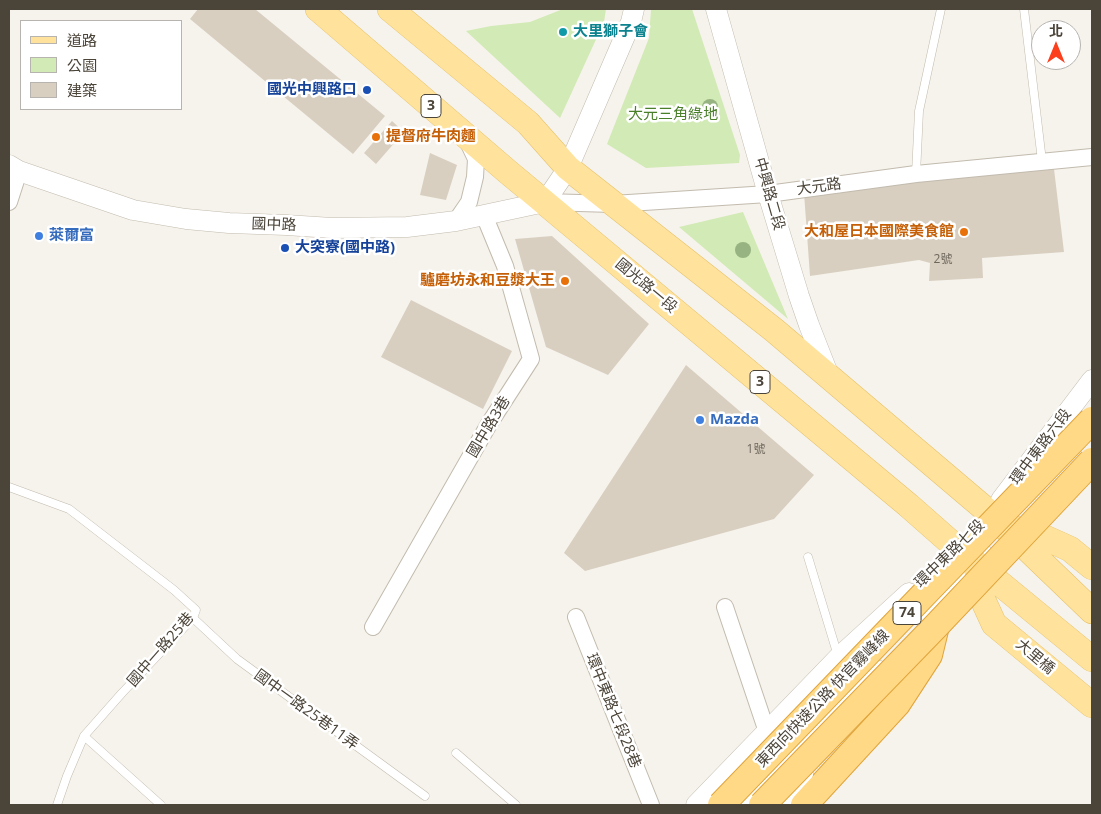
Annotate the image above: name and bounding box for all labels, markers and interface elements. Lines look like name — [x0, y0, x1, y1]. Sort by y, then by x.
legend — [20, 20, 182, 110]
north arrow — [1031, 20, 1081, 70]
text: 北 — [1049, 21, 1063, 40]
place label: 大里獅子會 — [573, 23, 648, 41]
marker: 大里獅子會 — [557, 26, 569, 38]
text: 道路 — [67, 30, 97, 50]
text: 公園 — [67, 55, 97, 75]
text: 建築 — [67, 80, 97, 100]
place label: 國光中興路口 — [267, 81, 357, 99]
marker: 國光中興路口 — [361, 84, 373, 96]
road number: 3 — [421, 94, 441, 118]
park label: 大元三角綠地 — [628, 106, 718, 124]
place label: 提督府牛肉麵 — [386, 128, 476, 146]
marker: 提督府牛肉麵 — [370, 131, 382, 143]
street label: 中興路二段 — [750, 155, 788, 233]
street label: 大元路 — [795, 175, 843, 199]
street label: 國中路 — [251, 215, 297, 235]
place label: 大和屋日本國際美食館 — [804, 223, 954, 241]
marker: 大和屋日本國際美食館 — [958, 226, 970, 238]
place label: 萊爾富 — [49, 227, 94, 245]
marker: 萊爾富 — [33, 230, 45, 242]
place label: 大突寮(國中路) — [295, 239, 395, 257]
marker: 大突寮(國中路) — [279, 242, 291, 254]
house number: 2號 — [934, 253, 952, 267]
street label: 國光路一段 — [611, 255, 681, 317]
place label: 驢磨坊永和豆漿大王 — [420, 272, 555, 290]
marker: 驢磨坊永和豆漿大王 — [559, 275, 571, 287]
road number: 3 — [750, 371, 770, 394]
street label: 國中路3巷 — [464, 393, 514, 461]
street label: 環中東路六段 — [1007, 406, 1075, 488]
place label: Mazda — [710, 411, 759, 429]
marker: Mazda — [694, 414, 706, 426]
house number: 1號 — [747, 443, 765, 457]
street label: 環中東路七段 — [911, 516, 989, 592]
road number: 74 — [893, 602, 921, 624]
street label: 國中一路25巷 — [124, 609, 198, 691]
street label: 東西向快速公路 快官霧峰線 — [753, 627, 893, 771]
street label: 大里橋 — [1012, 636, 1058, 678]
street label: 環中東路七段28巷 — [582, 651, 644, 771]
street label: 國中一路25巷11弄 — [250, 666, 362, 754]

